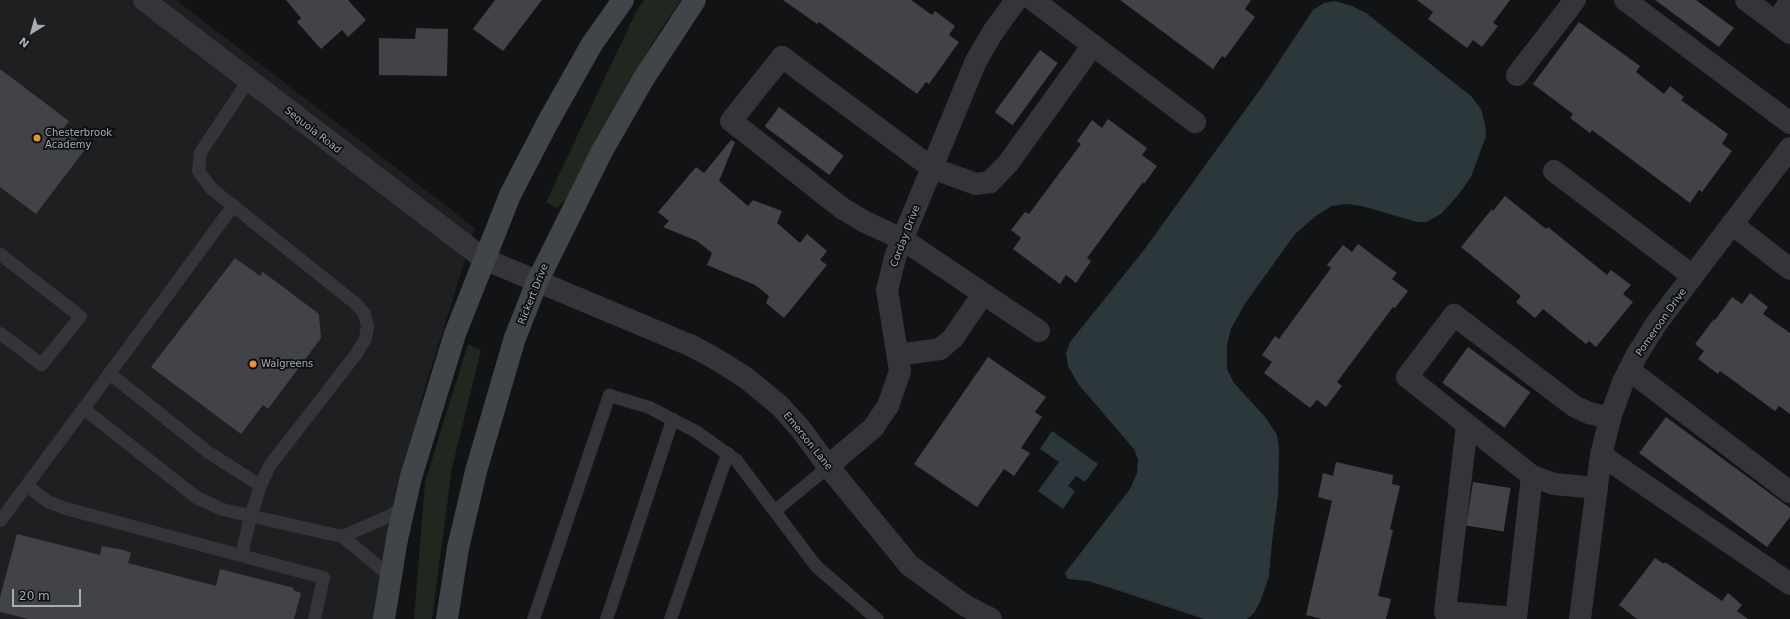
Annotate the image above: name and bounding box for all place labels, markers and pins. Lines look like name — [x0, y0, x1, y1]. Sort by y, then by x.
place label: Chesterbrook Academy — [45, 126, 112, 150]
marker: Chesterbrook Academy — [32, 133, 42, 143]
place label: Walgreens — [261, 358, 313, 370]
marker: Walgreens — [248, 359, 258, 369]

